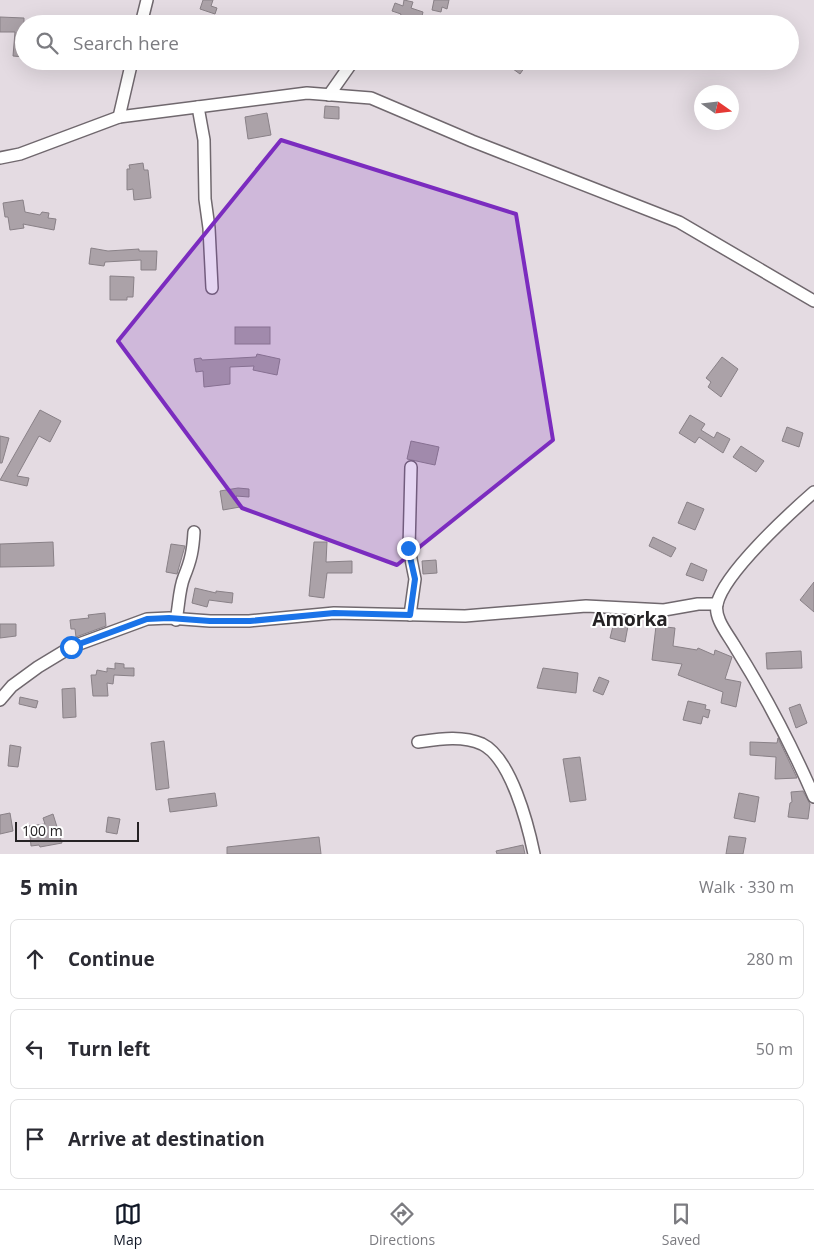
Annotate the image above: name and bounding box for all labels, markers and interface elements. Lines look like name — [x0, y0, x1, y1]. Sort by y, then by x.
search box — [15, 15, 799, 70]
icon: search — [33, 29, 61, 57]
text: Search here — [73, 30, 179, 56]
north arrow — [694, 85, 739, 130]
route end — [397, 537, 420, 560]
district label: Amorka — [592, 606, 668, 632]
route start — [60, 636, 83, 659]
scale bar — [15, 819, 139, 842]
text: 100 m — [22, 821, 63, 840]
text: 5 min — [20, 873, 78, 901]
text: Walk · 330 m — [699, 876, 794, 898]
icon: ahead — [21, 945, 49, 973]
text: Continue — [68, 946, 155, 972]
text: 280 m — [747, 948, 793, 970]
icon: left — [21, 1035, 49, 1063]
text: Turn left — [68, 1036, 150, 1062]
text: 50 m — [756, 1038, 793, 1060]
icon: arrive — [21, 1125, 49, 1153]
text: Arrive at destination — [68, 1126, 265, 1152]
tab: Map — [113, 1200, 142, 1249]
tab: Directions — [369, 1200, 435, 1249]
tab: Saved — [662, 1200, 701, 1249]

